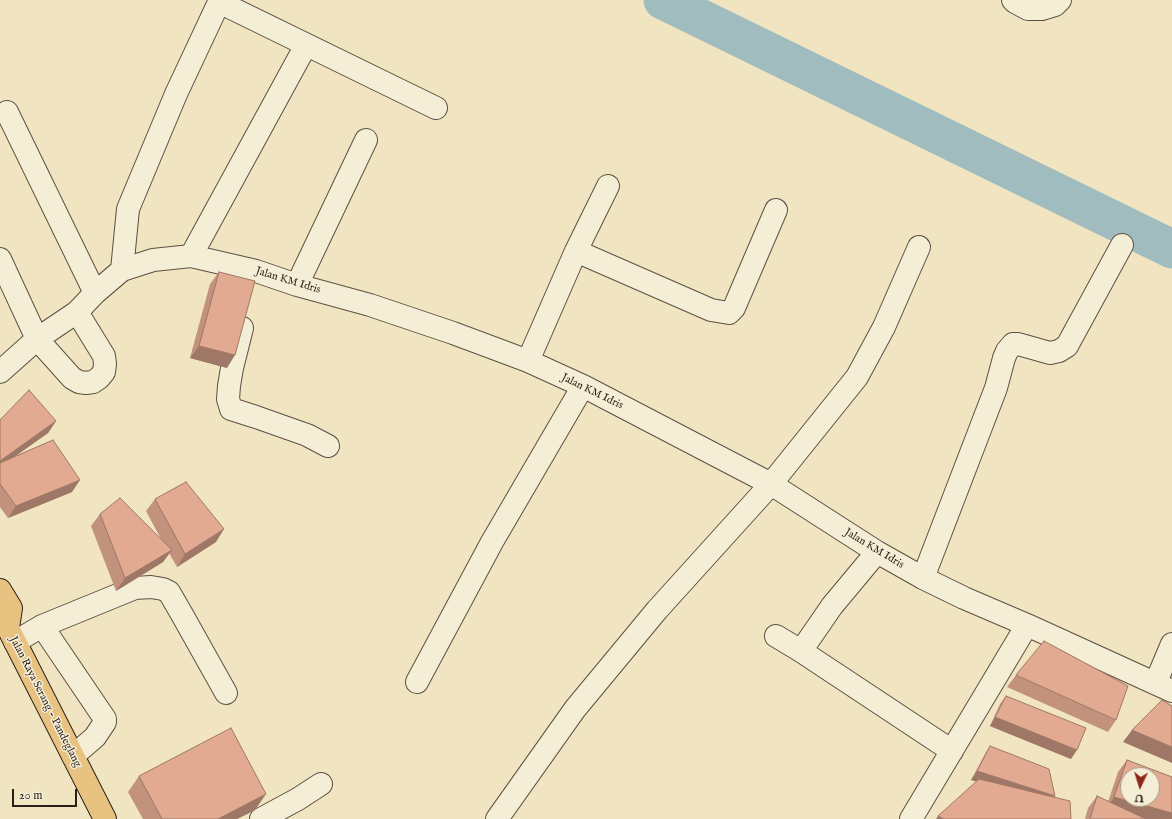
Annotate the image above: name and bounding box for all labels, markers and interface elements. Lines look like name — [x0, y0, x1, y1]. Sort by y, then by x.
street label: Jalan KM Idris — [254, 265, 322, 297]
street label: Jalan KM Idris — [559, 371, 625, 413]
street label: Jalan KM Idris — [842, 526, 906, 572]
street label: Jalan Raya Serang - Pandeglang — [6, 634, 84, 770]
north arrow — [1120, 767, 1160, 807]
scale bar — [14, 781, 79, 807]
text: 20 m — [19, 788, 42, 803]
text: U — [1134, 791, 1144, 805]

